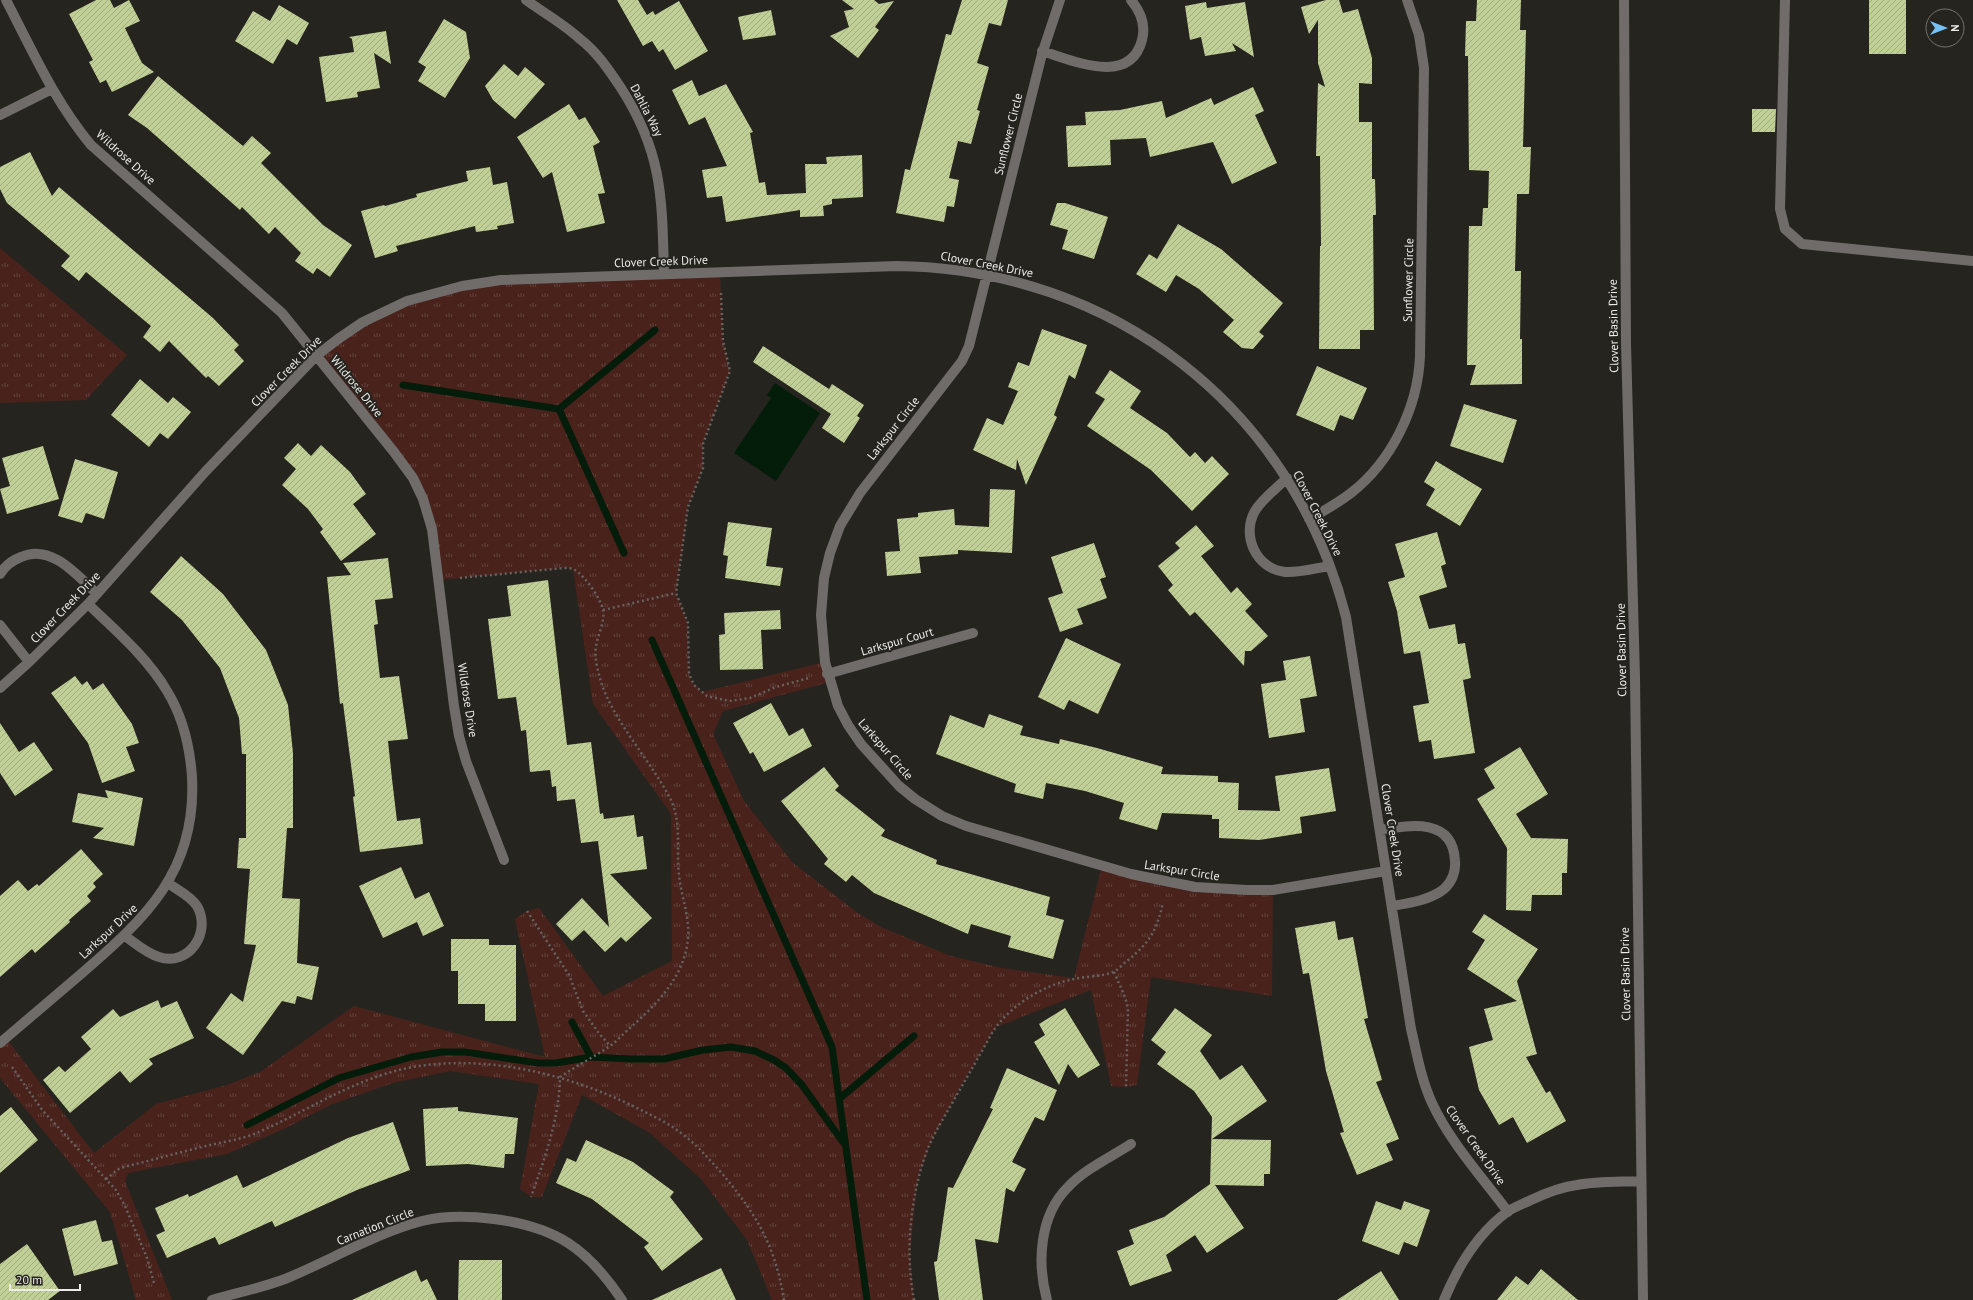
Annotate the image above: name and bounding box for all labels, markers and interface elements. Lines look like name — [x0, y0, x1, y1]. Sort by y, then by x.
north arrow — [1925, 8, 1965, 48]
text: N — [1948, 24, 1962, 32]
street label: Dahlia Way — [627, 81, 667, 139]
street label: Sunflower Circle — [991, 91, 1025, 177]
street label: Wildrose Drive — [93, 126, 159, 188]
street label: Sunflower Circle — [1400, 238, 1416, 322]
street label: Clover Creek Drive — [939, 248, 1035, 280]
street label: Clover Creek Drive — [614, 252, 708, 270]
street label: Clover Basin Drive — [1605, 279, 1621, 373]
street label: Clover Creek Drive — [247, 332, 325, 410]
street label: Wildrose Drive — [328, 352, 386, 420]
street label: Larkspur Circle — [864, 393, 922, 463]
street label: Clover Creek Drive — [1290, 468, 1346, 558]
street label: Clover Creek Drive — [27, 568, 103, 646]
street label: Clover Basin Drive — [1613, 603, 1629, 697]
street label: Larkspur Court — [859, 623, 935, 659]
street label: Wildrose Drive — [455, 662, 481, 738]
street label: Larkspur Circle — [855, 715, 917, 783]
street label: Clover Creek Drive — [1378, 782, 1408, 878]
street label: Larkspur Circle — [1143, 857, 1221, 883]
street label: Larkspur Drive — [76, 900, 140, 962]
street label: Clover Basin Drive — [1617, 927, 1633, 1021]
street label: Clover Creek Drive — [1443, 1102, 1509, 1188]
street label: Carnation Circle — [334, 1204, 416, 1248]
scale bar — [10, 1266, 80, 1292]
text: 20 m — [16, 1272, 42, 1287]

